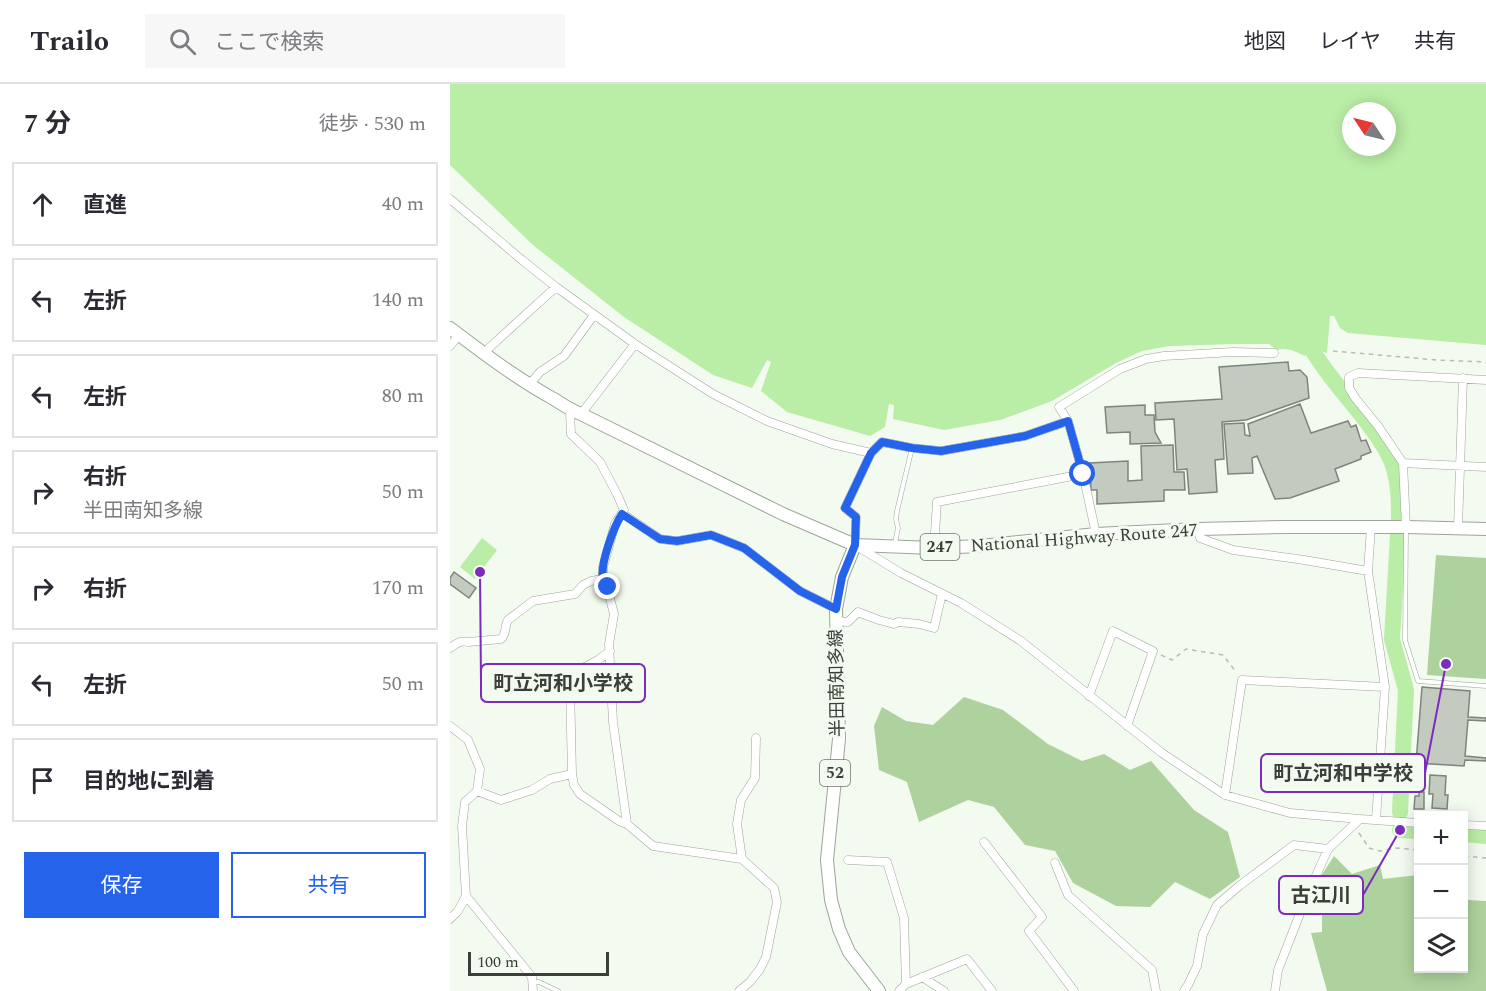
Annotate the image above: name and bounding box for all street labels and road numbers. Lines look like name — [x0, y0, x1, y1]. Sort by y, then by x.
street label: National Highway Route 247 — [970, 517, 1198, 559]
road number: 247 — [920, 534, 960, 560]
street label: 半田南知多線 — [823, 629, 851, 737]
road number: 52 — [820, 760, 850, 786]

